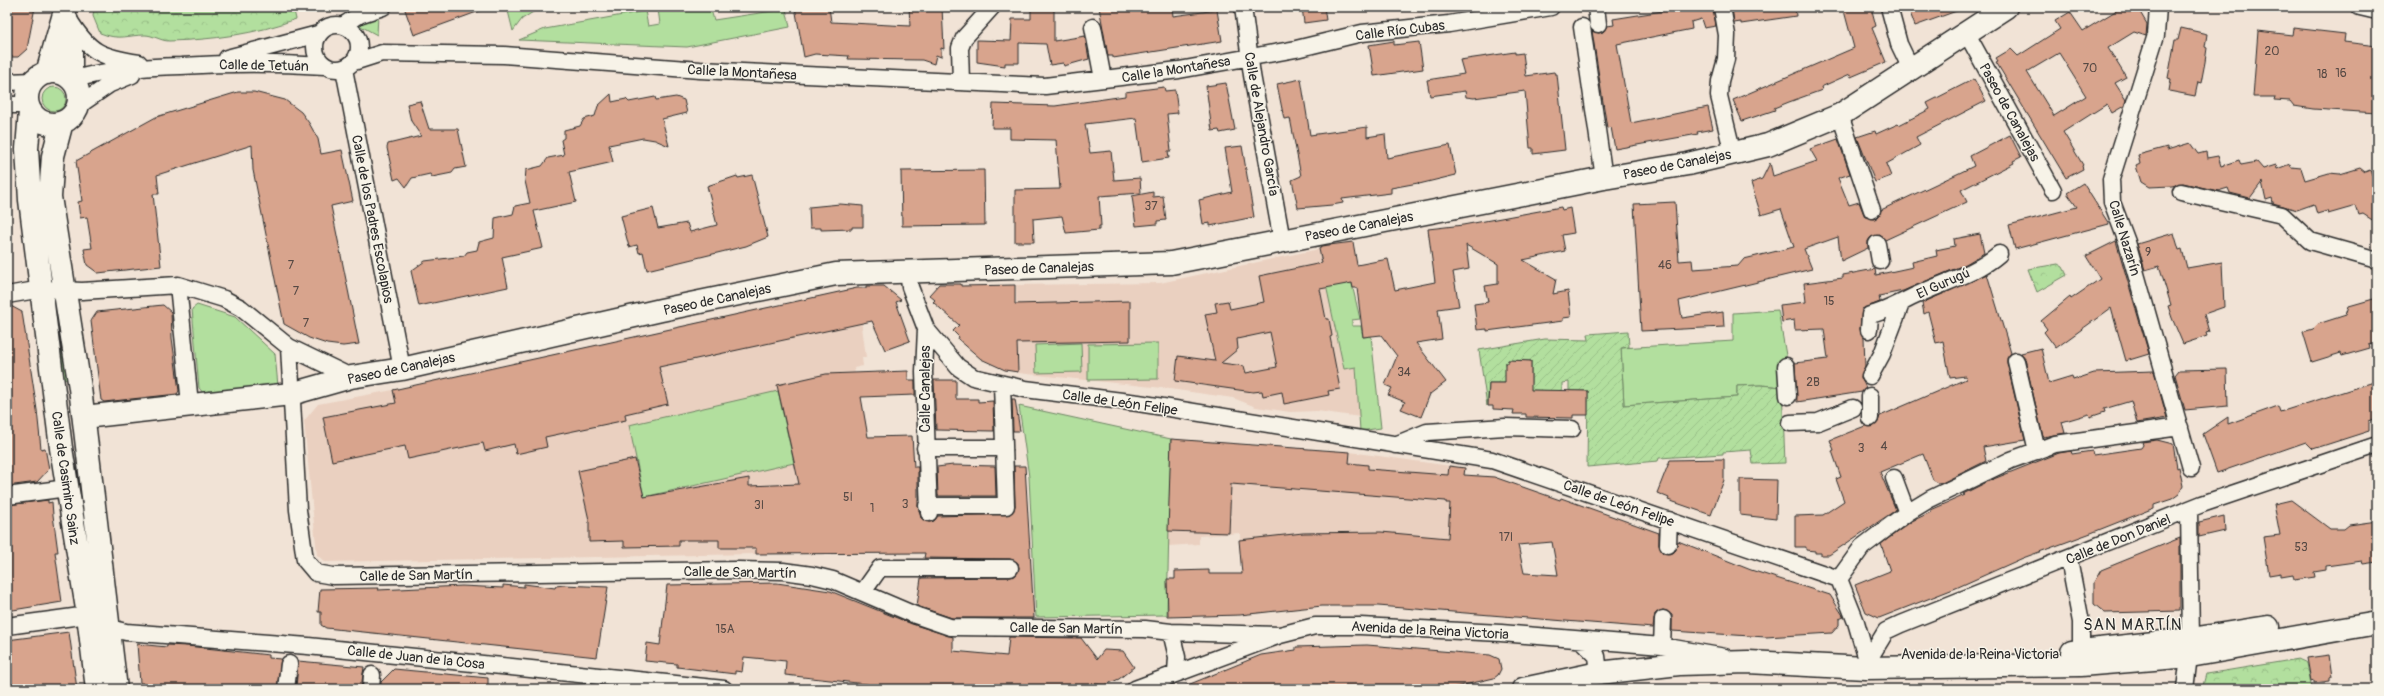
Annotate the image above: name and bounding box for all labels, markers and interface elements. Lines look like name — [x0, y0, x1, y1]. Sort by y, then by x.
street label: Calle Río Cubas — [1355, 17, 1446, 44]
house number: 20 — [2265, 44, 2279, 59]
street label: Calle de Alejandro García — [1240, 51, 1283, 197]
street label: Calle la Montañesa — [1121, 53, 1232, 86]
street label: Calle de Tetuán — [219, 56, 309, 75]
street label: Paseo de Canalejas — [1976, 60, 2044, 165]
street label: Calle la Montañesa — [687, 61, 797, 84]
house number: 70 — [2083, 61, 2097, 76]
house number: 16 — [2335, 66, 2347, 81]
house number: 18 — [2317, 67, 2327, 82]
street label: Calle de los Padres Escolapios — [348, 133, 397, 305]
street label: Paseo de Canalejas — [1622, 146, 1733, 183]
street label: Calle Nazarín — [2105, 198, 2144, 278]
house number: 37 — [1144, 199, 1158, 214]
street label: Paseo de Canalejas — [1304, 208, 1415, 245]
house number: 9 — [2145, 245, 2151, 260]
house number: 7 — [288, 258, 295, 273]
street label: Paseo de Canalejas — [984, 258, 1095, 279]
house number: 46 — [1658, 258, 1672, 273]
street label: El Gurugú — [1914, 264, 1972, 303]
street label: Paseo de Canalejas — [662, 280, 773, 319]
house number: 7 — [293, 284, 300, 299]
house number: 15 — [1823, 294, 1835, 309]
house number: 7 — [303, 316, 310, 331]
street label: Calle Canalejas — [917, 345, 934, 433]
street label: Paseo de Canalejas — [346, 349, 457, 388]
house number: 34 — [1397, 365, 1411, 380]
house number: 2B — [1806, 375, 1820, 390]
street label: Calle de León Felipe — [1061, 386, 1179, 419]
street label: Calle de Casimiro Sainz — [48, 410, 83, 546]
house number: 4 — [1881, 439, 1888, 454]
house number: 3 — [1858, 441, 1865, 456]
street label: Calle de León Felipe — [1561, 476, 1677, 530]
house number: 5I — [843, 490, 853, 505]
house number: 3 — [902, 497, 909, 512]
house number: 3I — [754, 498, 764, 513]
house number: 1 — [870, 501, 874, 516]
street label: Calle de Don Daniel — [2063, 511, 2173, 568]
house number: 17I — [1499, 530, 1513, 545]
house number: 53 — [2294, 540, 2308, 555]
street label: Calle de San Martín — [683, 563, 797, 582]
street label: Calle de San Martín — [359, 566, 473, 585]
district label: SAN MARTÍN — [2083, 615, 2183, 635]
street label: Avenida de la Reina Victoria — [1351, 618, 1509, 643]
street label: Calle de San Martín — [1009, 619, 1123, 638]
house number: 15A — [716, 622, 735, 637]
street label: Calle de Juan de la Cosa — [346, 642, 486, 673]
street label: Avenida de la Reina Victoria — [1901, 646, 2059, 663]

